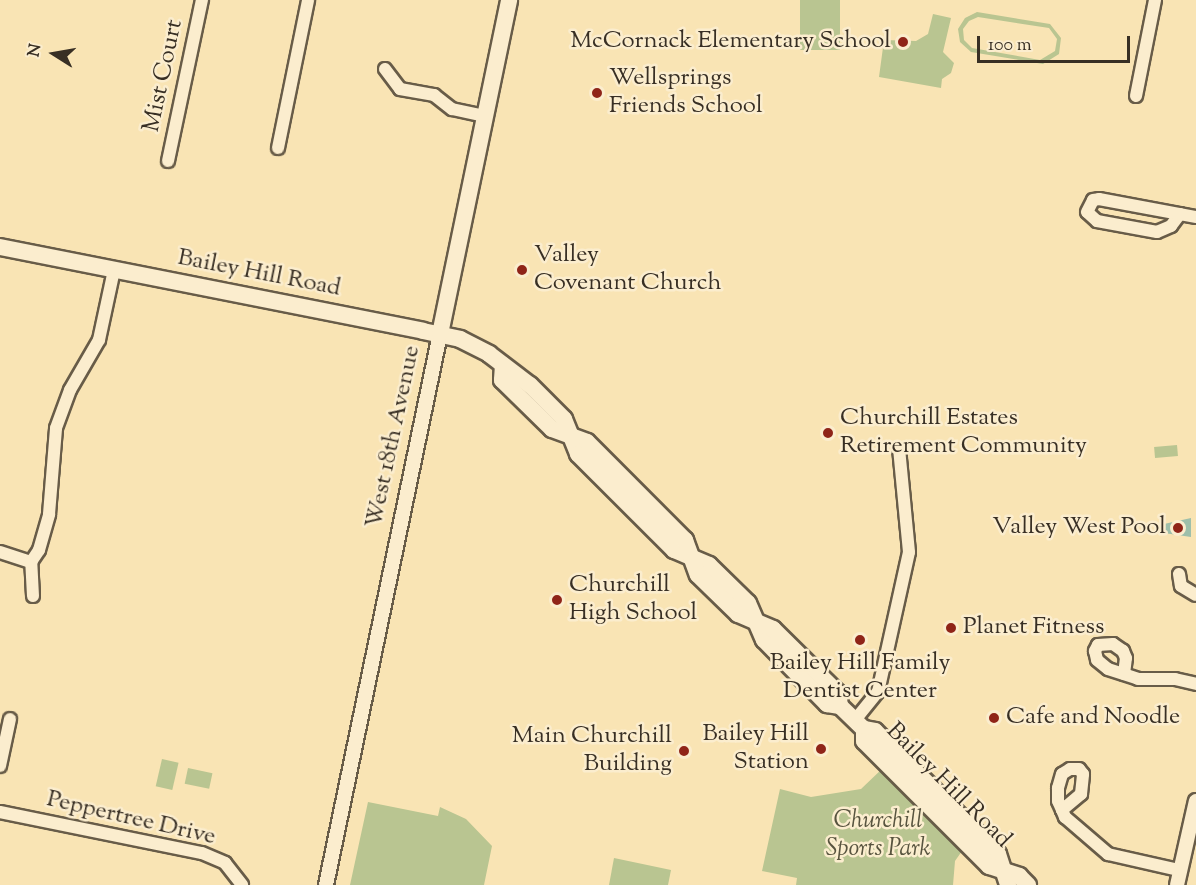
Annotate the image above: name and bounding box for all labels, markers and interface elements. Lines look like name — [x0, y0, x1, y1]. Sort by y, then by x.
street label: Mist Court — [138, 17, 190, 135]
north arrow — [24, 24, 84, 84]
scale bar — [980, 24, 1133, 62]
place label: McCornack Elementary School — [570, 28, 891, 56]
text: 100 m — [988, 33, 1032, 59]
marker: McCornack Elementary School — [896, 35, 910, 49]
text: N — [23, 42, 48, 59]
place label: Wellsprings Friends School — [609, 65, 763, 121]
marker: Wellsprings Friends School — [590, 86, 604, 100]
place label: Valley Covenant Church — [534, 242, 722, 298]
street label: Bailey Hill Road — [175, 244, 343, 304]
marker: Valley Covenant Church — [515, 263, 529, 277]
street label: West 18th Avenue — [361, 343, 427, 531]
place label: Churchill Estates Retirement Community — [840, 405, 1087, 461]
marker: Churchill Estates Retirement Community — [821, 426, 835, 440]
place label: Valley West Pool — [992, 514, 1166, 542]
marker: Valley West Pool — [1171, 521, 1185, 535]
place label: Churchill High School — [569, 572, 697, 628]
marker: Churchill High School — [550, 593, 564, 607]
place label: Planet Fitness — [963, 614, 1104, 642]
marker: Planet Fitness — [944, 621, 958, 635]
marker: Bailey Hill Family Dentist Center — [853, 633, 867, 647]
place label: Bailey Hill Family Dentist Center — [770, 650, 950, 706]
place label: Cafe and Noodle — [1006, 704, 1180, 732]
marker: Cafe and Noodle — [987, 711, 1001, 725]
street label: Bailey Hill Road — [879, 717, 1017, 855]
place label: Bailey Hill Station — [702, 721, 809, 777]
place label: Main Churchill Building — [512, 723, 672, 779]
marker: Bailey Hill Station — [814, 742, 828, 756]
marker: Main Churchill Building — [677, 744, 691, 758]
street label: Peppertree Drive — [44, 786, 218, 852]
park label: Churchill Sports Park — [826, 808, 930, 864]

